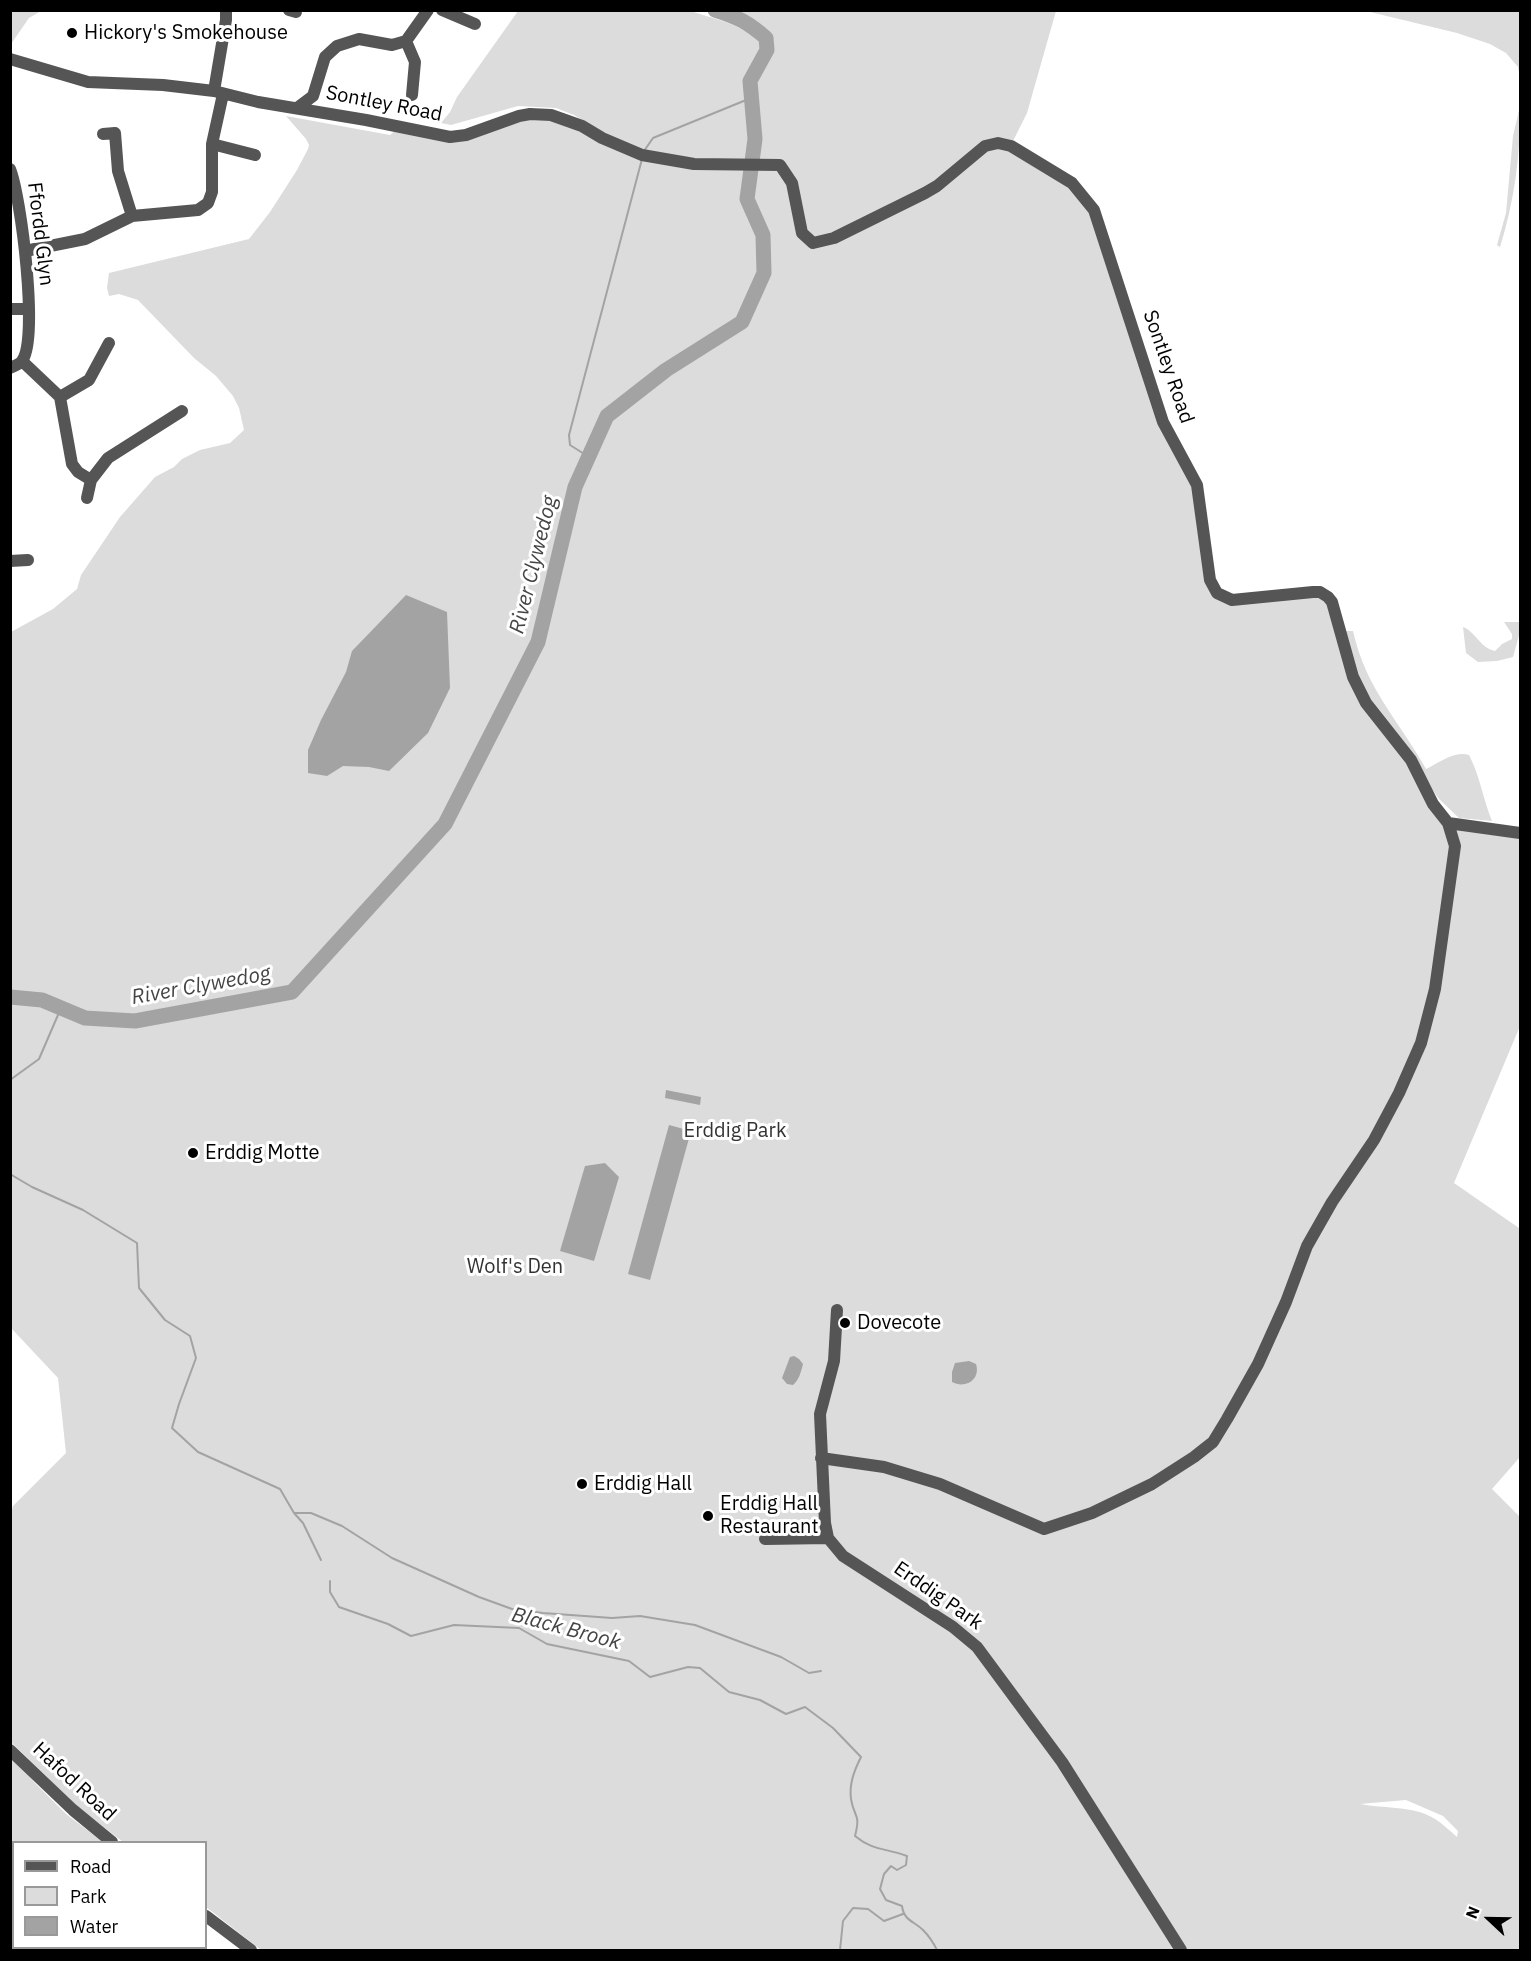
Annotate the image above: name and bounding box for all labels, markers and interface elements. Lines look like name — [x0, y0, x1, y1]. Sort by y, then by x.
place label: Hickory's Smokehouse — [84, 21, 288, 45]
marker: Hickory's Smokehouse — [65, 26, 79, 40]
street label: Sontley Road — [324, 81, 444, 127]
street label: Ffordd Glyn — [22, 181, 58, 287]
street label: Sontley Road — [1137, 307, 1199, 427]
water label: River Clywedog — [505, 494, 563, 636]
water label: River Clywedog — [130, 961, 272, 1011]
park label: Erddig Park — [684, 1119, 786, 1143]
place label: Erddig Motte — [205, 1141, 320, 1165]
marker: Erddig Motte — [186, 1146, 200, 1160]
park label: Wolf's Den — [467, 1255, 563, 1279]
place label: Dovecote — [857, 1311, 941, 1335]
marker: Dovecote — [838, 1316, 852, 1330]
place label: Erddig Hall — [594, 1472, 692, 1496]
marker: Erddig Hall — [575, 1477, 589, 1491]
place label: Erddig Hall Restaurant — [720, 1492, 818, 1539]
marker: Erddig Hall Restaurant — [701, 1509, 715, 1523]
street label: Erddig Park — [889, 1557, 987, 1635]
water label: Black Brook — [509, 1602, 623, 1656]
street label: Hafod Road — [28, 1738, 120, 1826]
legend — [12, 1841, 207, 1949]
text: Road — [70, 1855, 111, 1878]
text: Park — [70, 1885, 106, 1908]
north arrow — [1459, 1889, 1519, 1949]
text: N — [1461, 1903, 1484, 1921]
text: Water — [70, 1915, 118, 1938]

